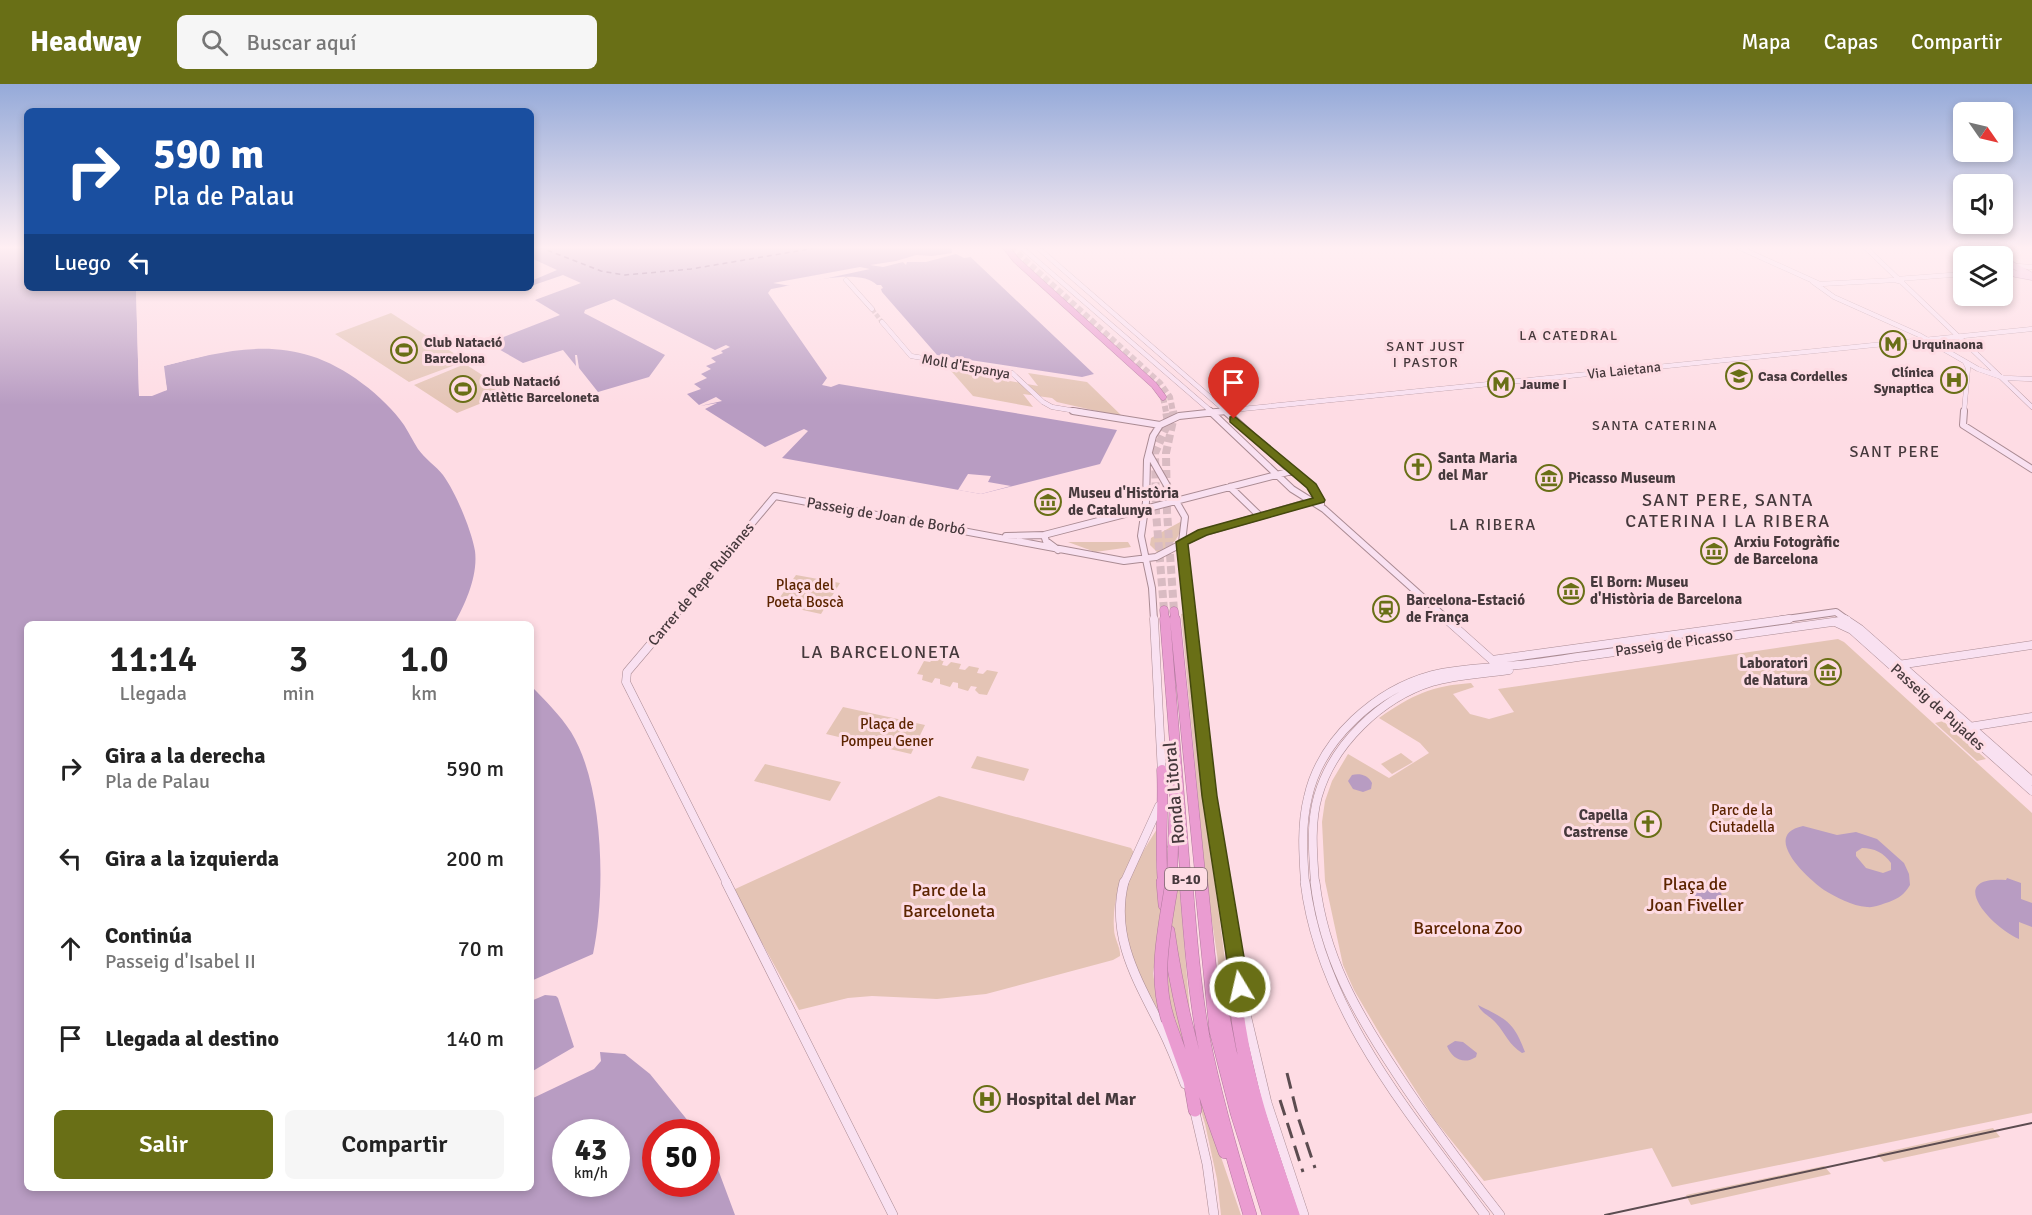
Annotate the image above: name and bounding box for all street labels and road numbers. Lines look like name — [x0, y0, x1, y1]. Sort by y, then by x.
street label: Moll d'Espanya — [920, 350, 1011, 383]
street label: Via Laietana — [1586, 358, 1662, 383]
street label: Passeig de Joan de Borbó — [805, 493, 967, 539]
street label: Carrer de Pepe Rubianes — [644, 518, 758, 649]
street label: Passeig de Picasso — [1614, 626, 1734, 660]
street label: Passeig de Pujades — [1887, 660, 1989, 754]
street label: Ronda Litoral — [1159, 741, 1189, 845]
road number: B-10 — [1165, 868, 1207, 890]

